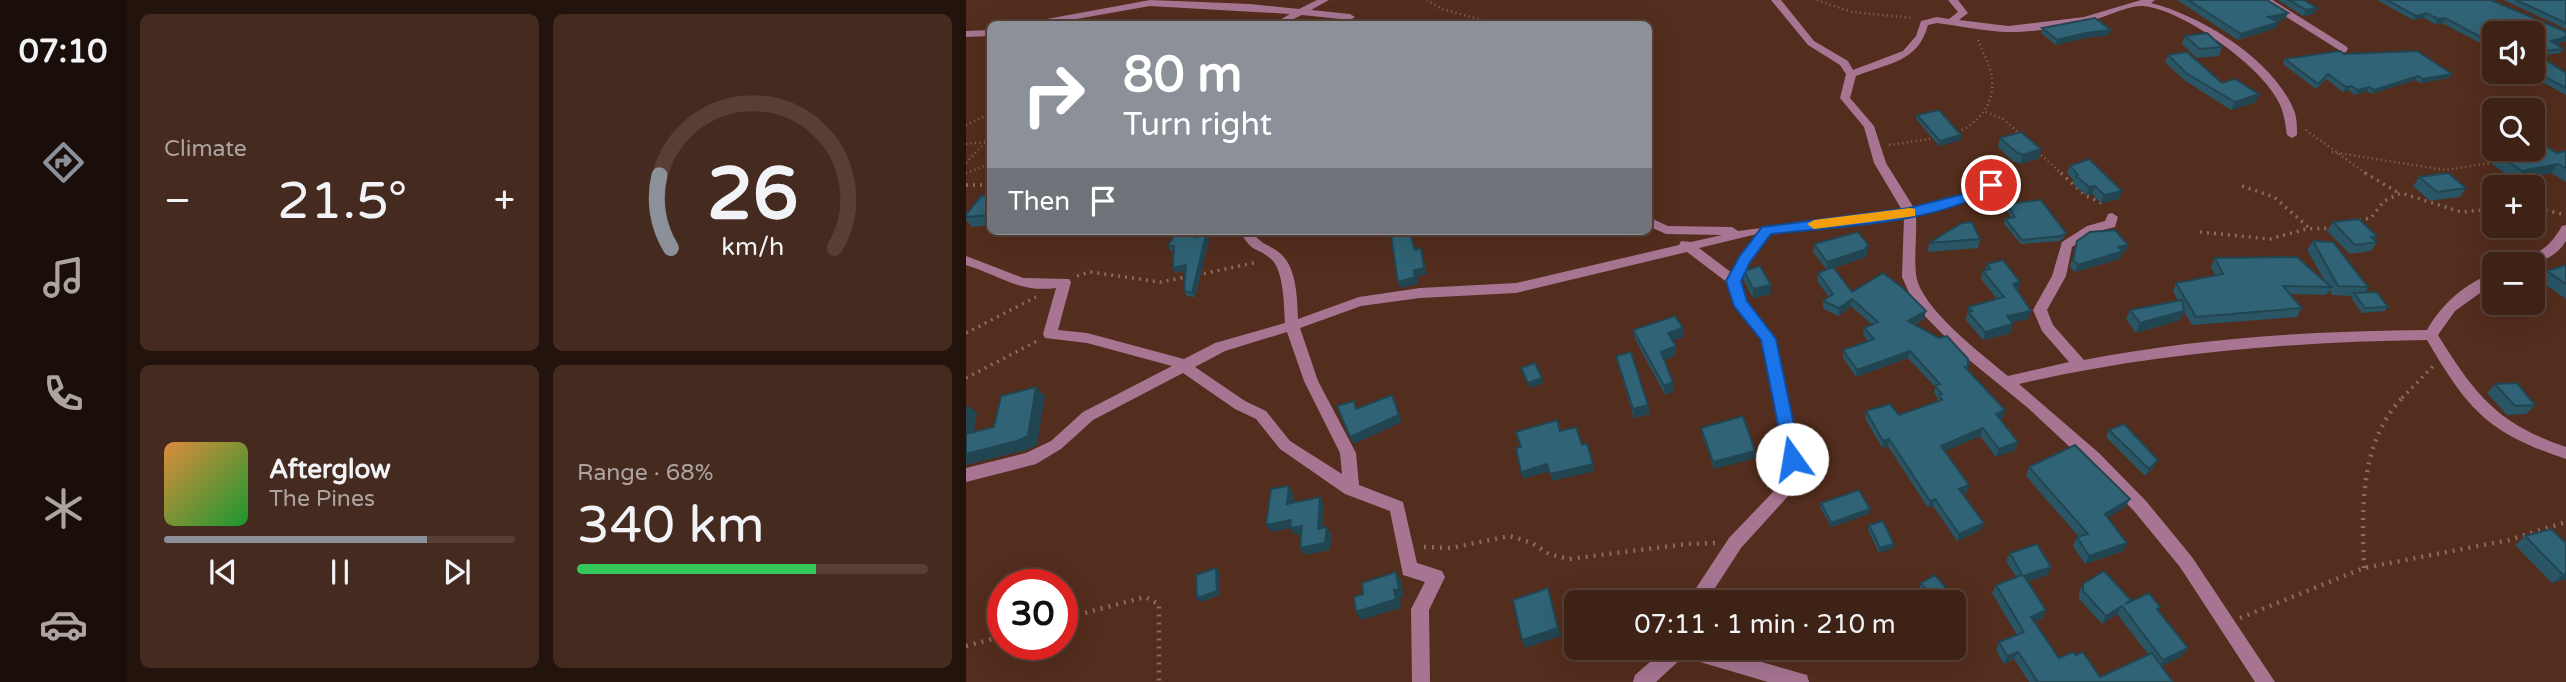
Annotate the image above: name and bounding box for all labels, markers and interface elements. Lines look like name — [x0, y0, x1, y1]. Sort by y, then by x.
map controls — [2482, 21, 2545, 315]
button: sound — [2482, 21, 2545, 84]
text: 07:10 — [19, 33, 107, 71]
text: 80 m — [1123, 46, 1242, 105]
icon: right — [1008, 49, 1099, 140]
button: search — [2482, 98, 2545, 161]
text: Turn right — [1123, 106, 1272, 144]
text: Climate — [164, 135, 247, 163]
icon: directions — [39, 138, 88, 187]
text: 26 — [707, 152, 798, 240]
pin — [1961, 155, 2021, 215]
icon: arrive — [1972, 166, 2010, 204]
text: 21.5° — [277, 170, 407, 233]
button: + — [2482, 175, 2545, 238]
text: − — [164, 178, 191, 224]
text: + — [494, 178, 515, 224]
icon: arrive — [1084, 182, 1122, 220]
text: Then — [1008, 186, 1070, 217]
text: km/h — [721, 232, 784, 262]
button: − — [2482, 252, 2545, 315]
icon: music — [39, 253, 88, 302]
icon: phone — [39, 369, 88, 418]
position arrow — [1755, 422, 1829, 496]
text: Afterglow — [269, 454, 391, 485]
text: Range · 68% — [577, 459, 713, 487]
icon: climate — [39, 484, 88, 533]
text: The Pines — [269, 485, 375, 513]
text: 340 km — [577, 494, 765, 557]
icon: previous — [204, 553, 242, 591]
icon: pause — [321, 553, 359, 591]
icon: next — [438, 553, 476, 591]
speed limit sign: 30 — [987, 569, 1078, 660]
icon: car — [39, 600, 88, 649]
text: 07:11 · 1 min · 210 m — [1634, 609, 1896, 640]

